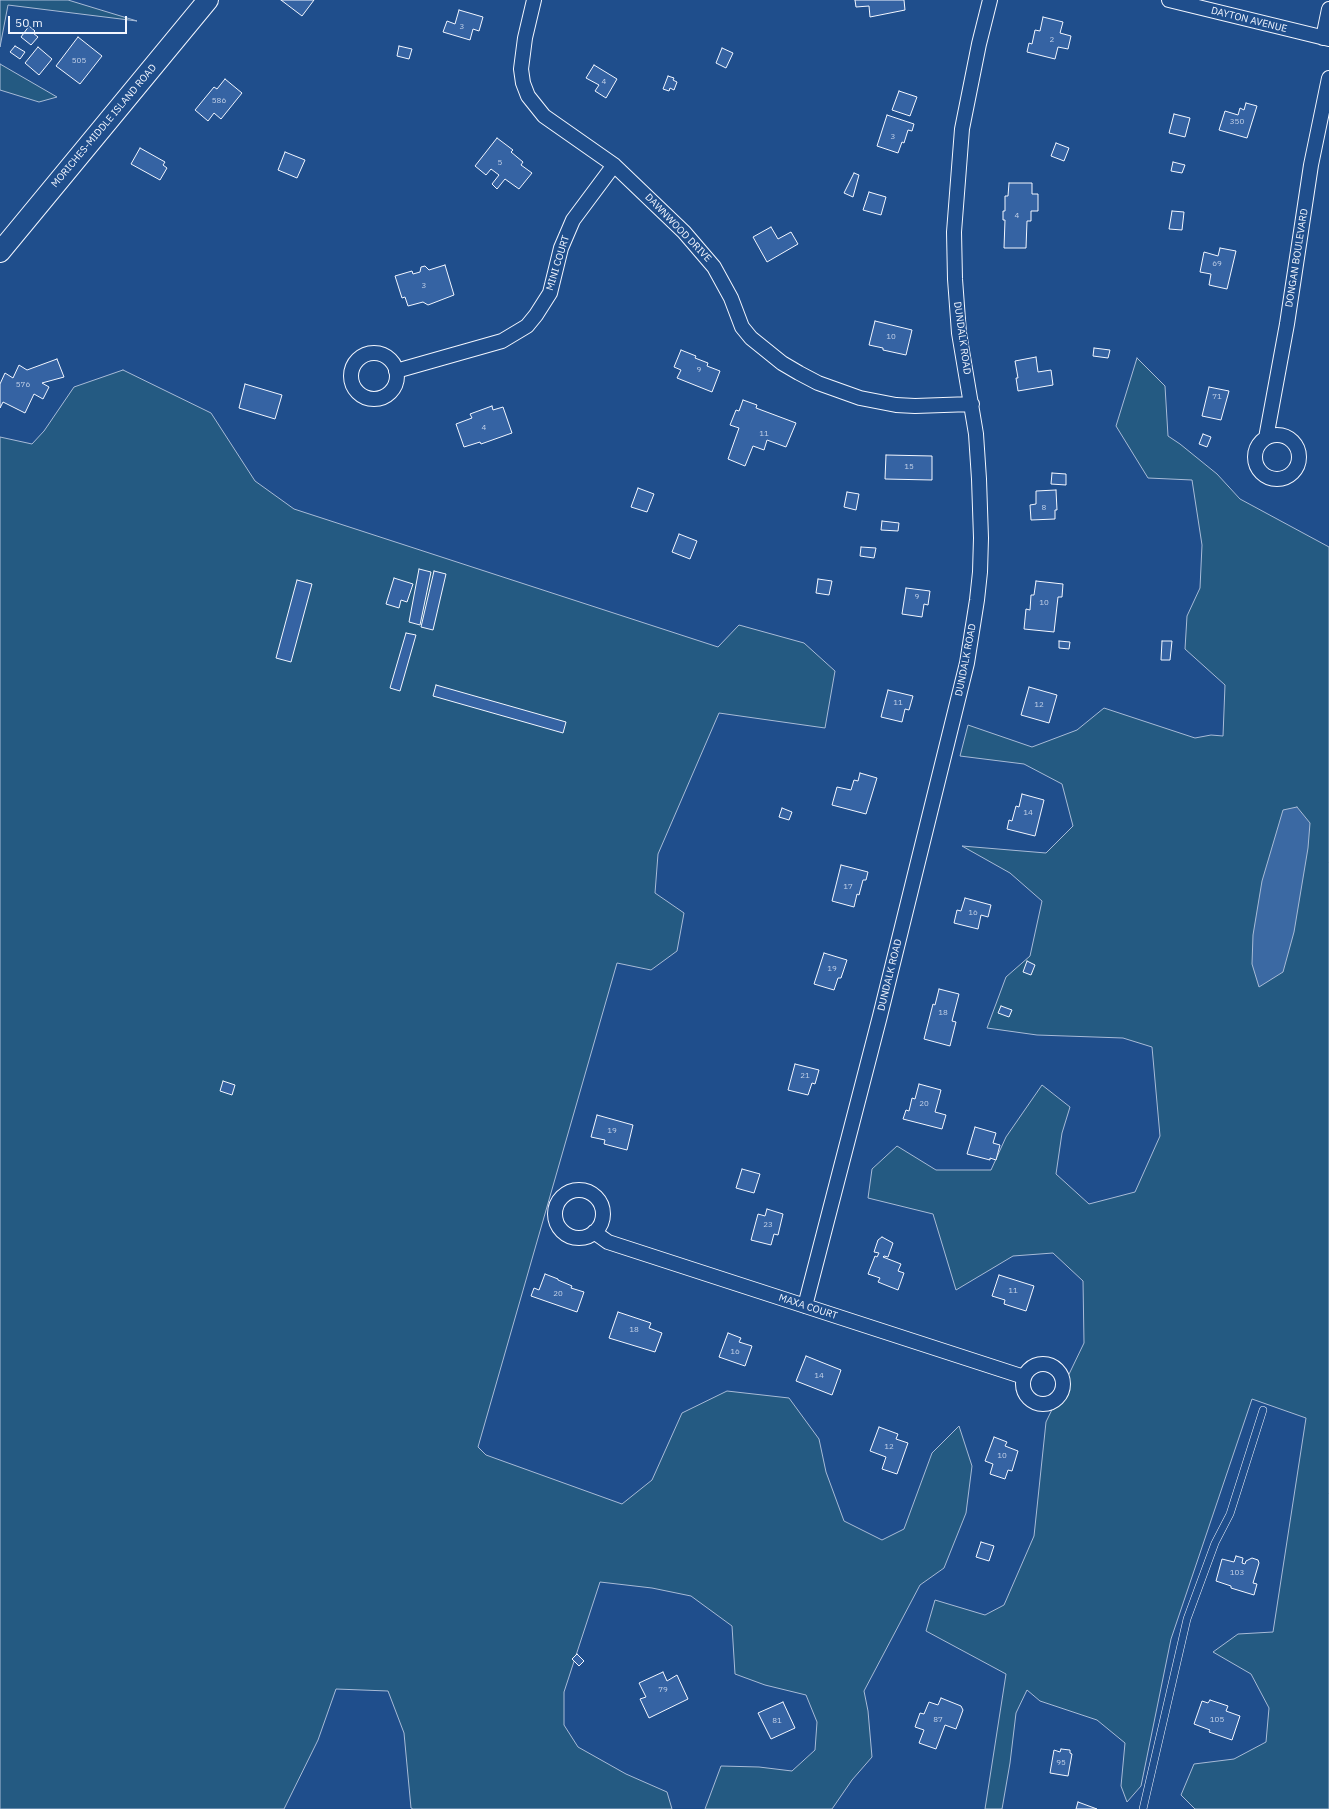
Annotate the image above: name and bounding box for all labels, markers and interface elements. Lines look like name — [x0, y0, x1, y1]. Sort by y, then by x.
street label: DAYTON AVENUE — [1210, 5, 1288, 35]
scale bar — [10, 8, 129, 34]
text: 50 m — [15, 15, 43, 30]
house number: 3 — [460, 22, 464, 32]
house number: 2 — [1050, 35, 1054, 45]
house number: 505 — [72, 56, 86, 66]
street label: MORICHES-MIDDLE ISLAND ROAD — [49, 62, 159, 190]
house number: 4 — [602, 77, 606, 87]
house number: 586 — [212, 96, 226, 106]
house number: 350 — [1230, 117, 1244, 127]
house number: 3 — [891, 132, 895, 142]
house number: 5 — [498, 158, 502, 168]
street label: DAWNWOOD DRIVE — [642, 191, 714, 265]
street label: DONGAN BOULEVARD — [1283, 208, 1311, 308]
house number: 4 — [1015, 211, 1019, 221]
street label: MINI COURT — [544, 234, 572, 292]
house number: 69 — [1212, 259, 1222, 269]
house number: 3 — [422, 281, 426, 291]
street label: DUNDALK ROAD — [951, 301, 973, 375]
house number: 10 — [886, 332, 896, 342]
house number: 9 — [697, 365, 701, 375]
house number: 576 — [16, 380, 30, 390]
house number: 71 — [1212, 392, 1222, 402]
house number: 4 — [482, 423, 486, 433]
house number: 11 — [759, 429, 769, 439]
house number: 15 — [904, 462, 914, 472]
house number: 8 — [1042, 503, 1046, 513]
house number: 9 — [915, 592, 919, 602]
house number: 10 — [1039, 598, 1049, 608]
street label: DUNDALK ROAD — [953, 623, 979, 697]
house number: 11 — [893, 698, 903, 708]
house number: 12 — [1034, 700, 1044, 710]
house number: 14 — [1023, 808, 1033, 818]
house number: 17 — [843, 882, 853, 892]
house number: 16 — [968, 908, 978, 918]
street label: DUNDALK ROAD — [875, 938, 905, 1012]
house number: 19 — [827, 964, 837, 974]
house number: 18 — [938, 1008, 948, 1018]
house number: 21 — [800, 1071, 810, 1081]
house number: 20 — [919, 1099, 929, 1109]
house number: 19 — [607, 1126, 617, 1136]
house number: 23 — [763, 1220, 773, 1230]
house number: 11 — [1008, 1286, 1018, 1296]
house number: 20 — [553, 1289, 563, 1299]
street label: MAXA COURT — [777, 1292, 839, 1322]
house number: 18 — [629, 1325, 639, 1335]
house number: 16 — [730, 1347, 740, 1357]
house number: 14 — [814, 1371, 824, 1381]
house number: 12 — [884, 1442, 894, 1452]
house number: 10 — [997, 1451, 1007, 1461]
house number: 103 — [1230, 1568, 1244, 1578]
house number: 79 — [658, 1685, 668, 1695]
house number: 87 — [933, 1715, 943, 1725]
house number: 105 — [1210, 1715, 1224, 1725]
house number: 81 — [772, 1716, 782, 1726]
house number: 95 — [1056, 1758, 1066, 1768]

